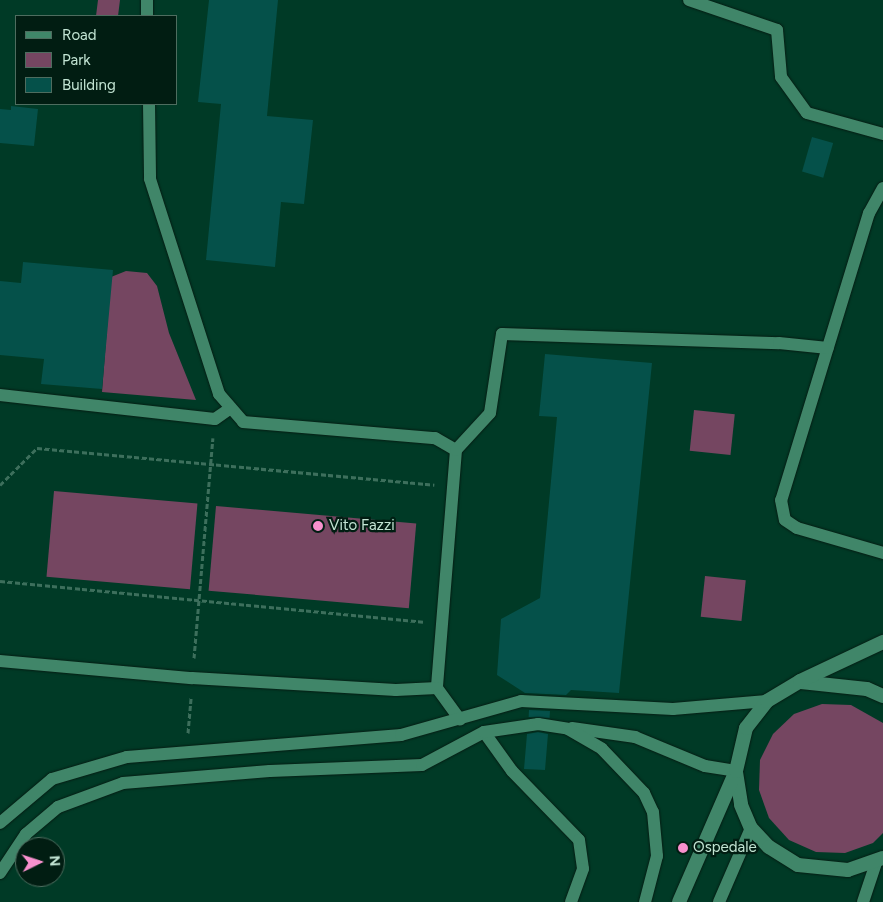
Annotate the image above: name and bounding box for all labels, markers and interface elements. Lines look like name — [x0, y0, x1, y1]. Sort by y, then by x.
legend — [15, 15, 178, 105]
text: Road — [62, 26, 97, 44]
text: Park — [62, 51, 91, 69]
text: Building — [62, 76, 116, 94]
place label: Vito Fazzi — [329, 517, 395, 535]
marker: Vito Fazzi — [311, 519, 325, 533]
north arrow — [15, 837, 65, 887]
place label: Ospedale — [693, 839, 757, 857]
marker: Ospedale — [677, 842, 689, 854]
text: N — [46, 855, 63, 867]

